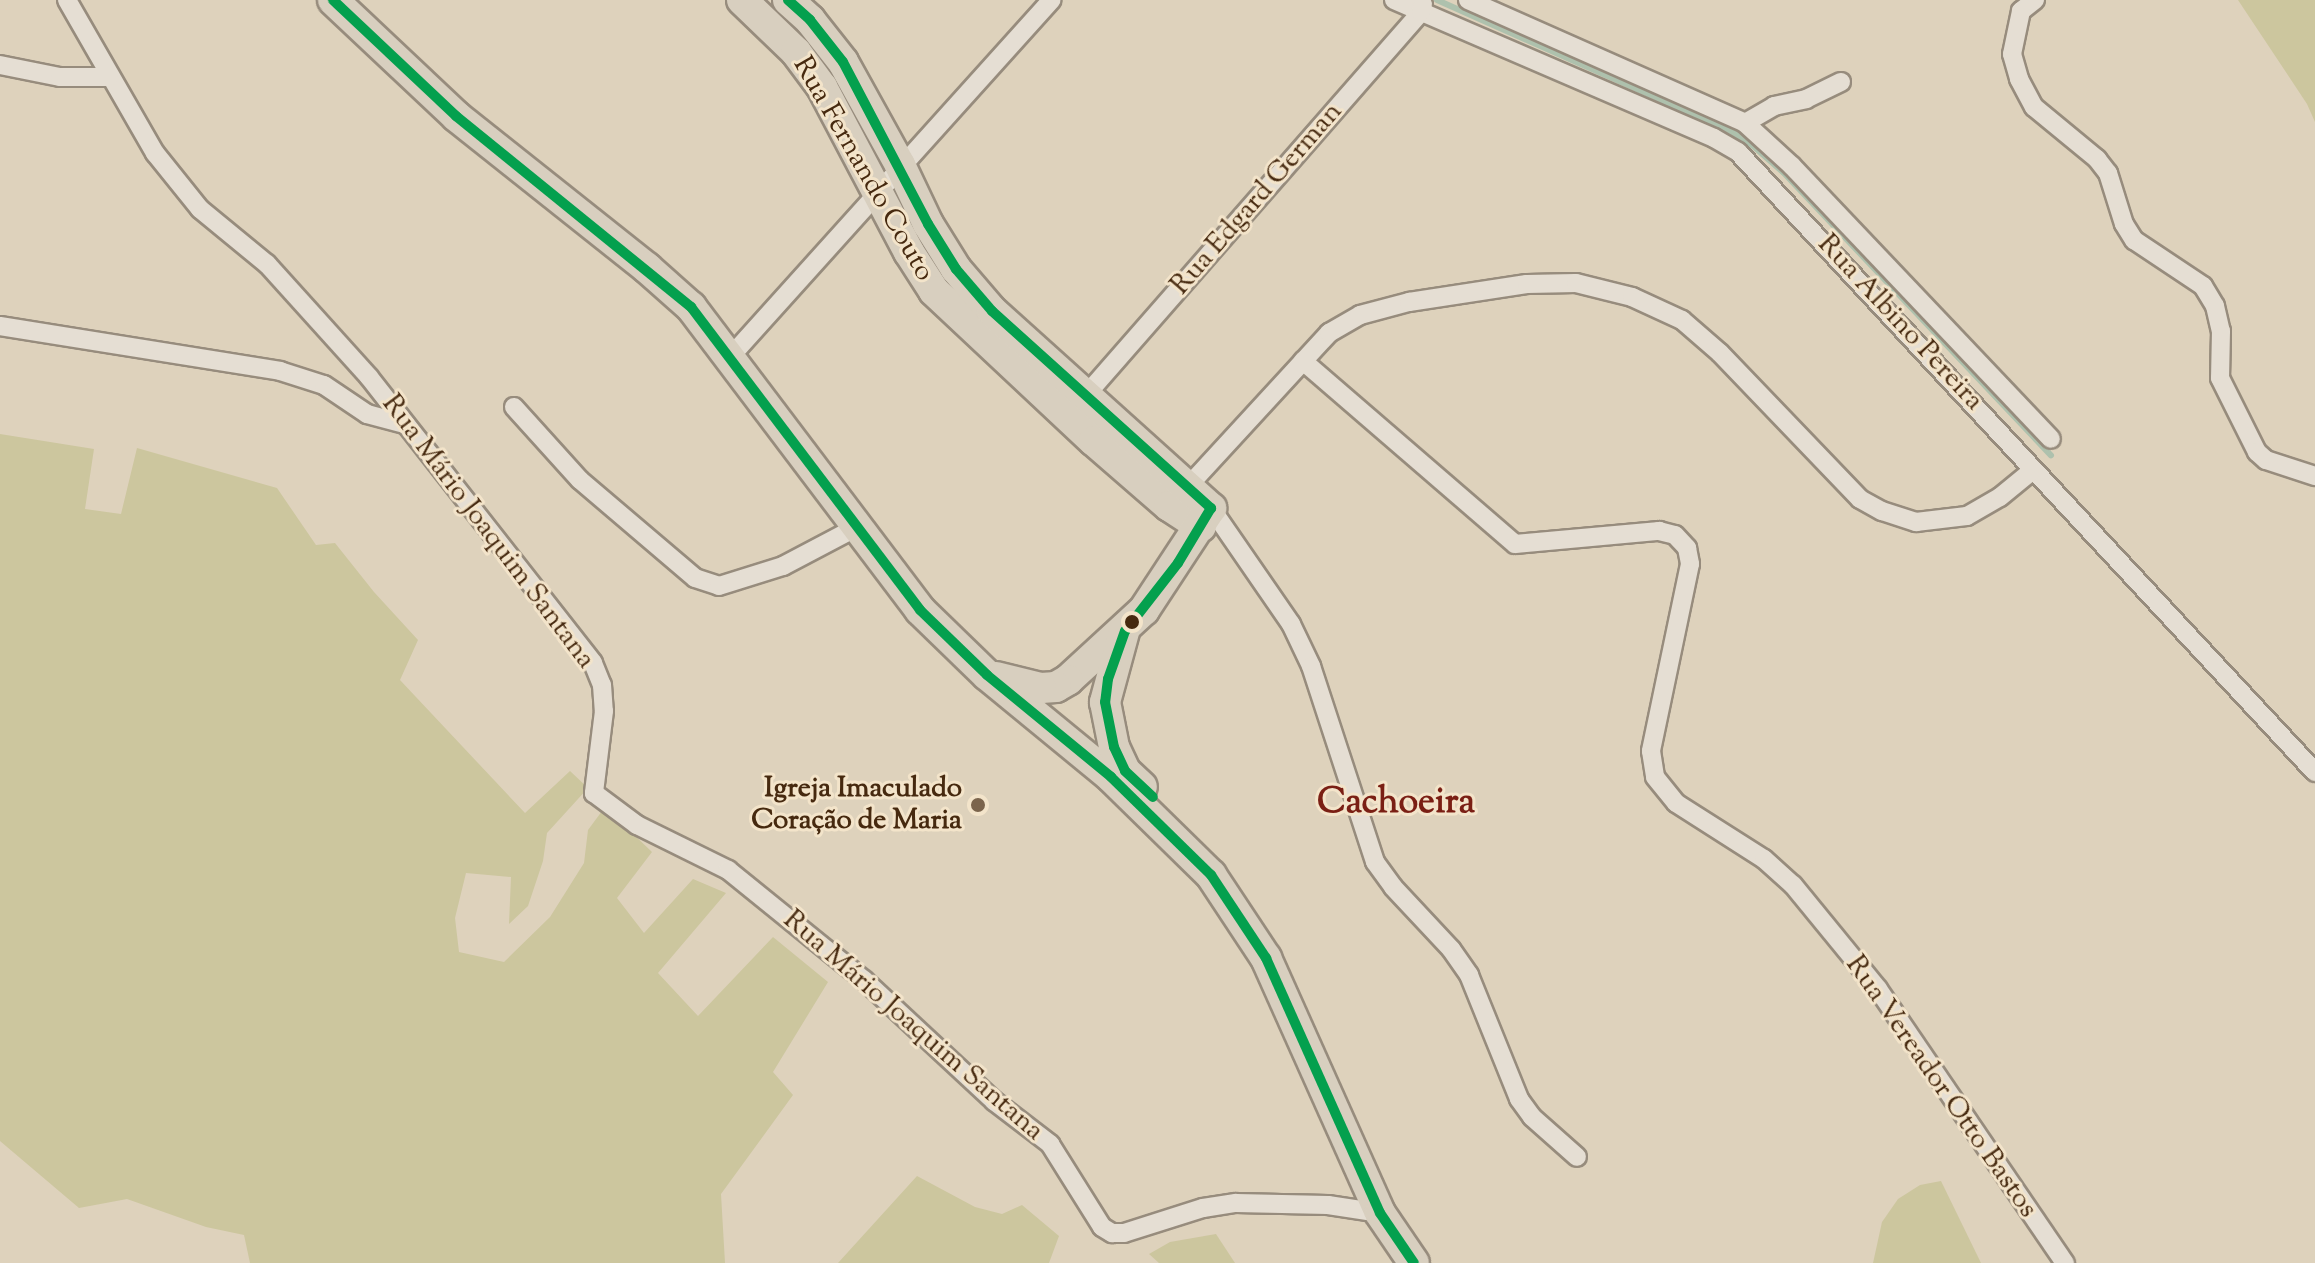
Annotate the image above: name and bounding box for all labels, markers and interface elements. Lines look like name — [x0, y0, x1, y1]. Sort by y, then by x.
street label: Rua Fernando Couto — [785, 51, 941, 287]
street label: Rua Edgard German — [1164, 96, 1350, 302]
street label: Rua Albino Pereira — [1810, 228, 1990, 418]
street label: Rua Mário Joaquim Santana — [374, 388, 602, 676]
unlabelled marker — [1124, 614, 1140, 630]
place label: Igreja Imaculado Coração de Maria — [751, 772, 962, 838]
district label: Cachoeira — [1317, 782, 1475, 826]
marker: Igreja Imaculado Coração de Maria — [969, 796, 987, 814]
street label: Rua Mário Joaquim Santana — [776, 904, 1050, 1148]
street label: Rua Vereador Otto Bastos — [1838, 949, 2044, 1225]

